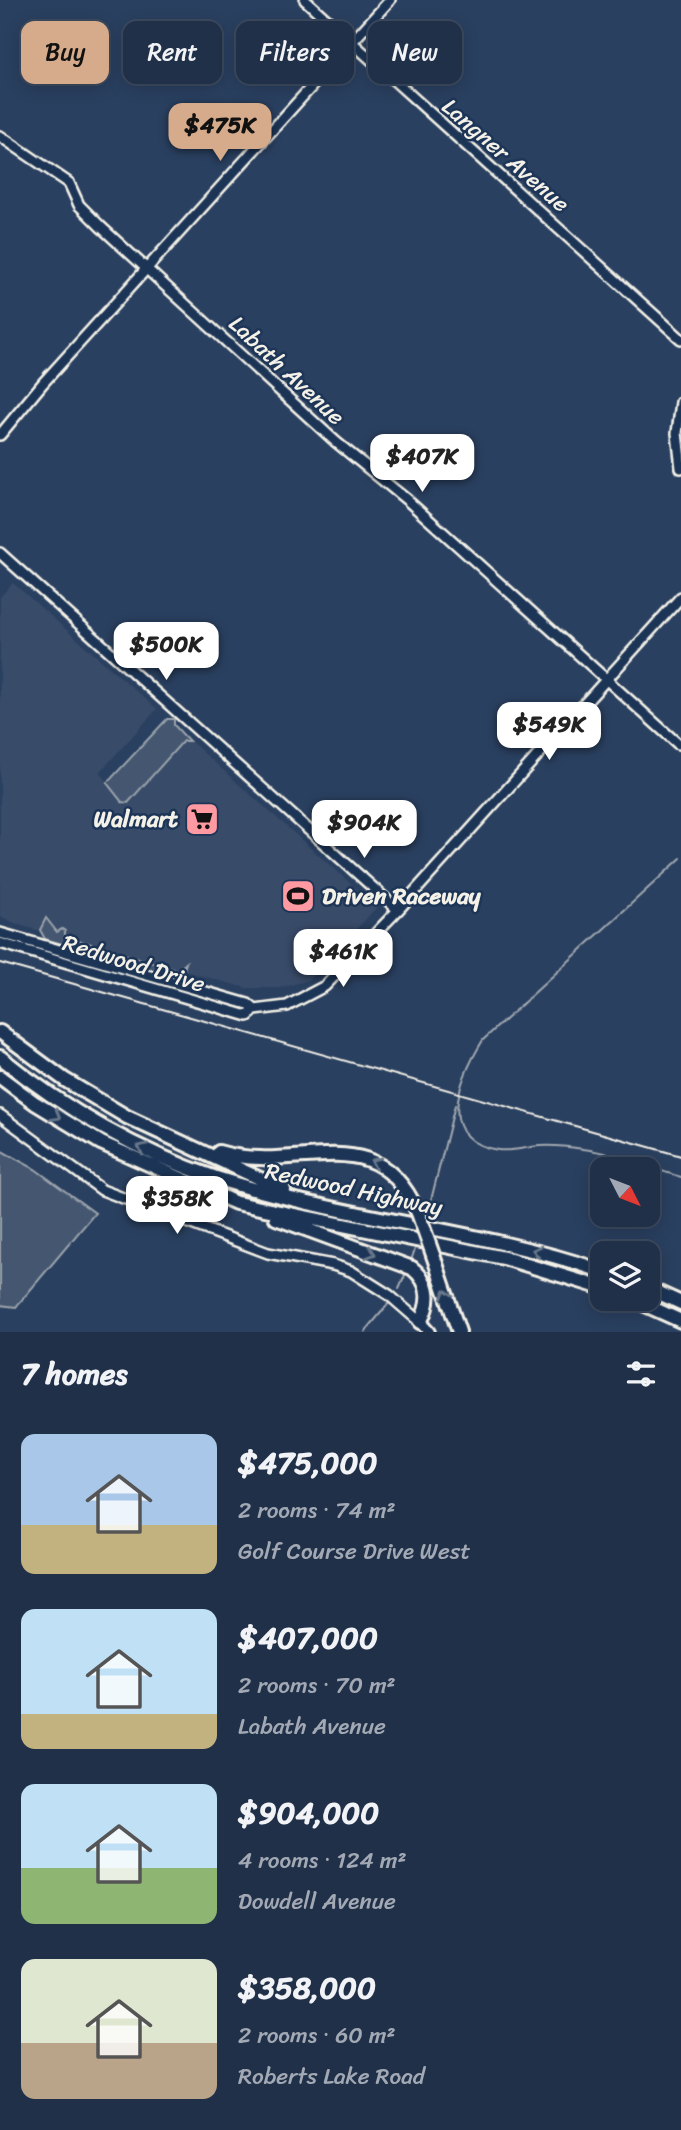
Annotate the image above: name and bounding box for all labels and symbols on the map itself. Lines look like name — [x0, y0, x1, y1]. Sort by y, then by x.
street label: Langner Avenue — [432, 88, 579, 223]
pin: $475K — [171, 104, 269, 163]
street label: Labath Avenue — [219, 305, 355, 436]
pin: $407K — [373, 434, 471, 494]
pin: $500K — [117, 622, 215, 682]
pin: $549K — [500, 702, 598, 762]
place label: Walmart — [93, 799, 178, 840]
supermarket icon: Walmart — [183, 800, 221, 838]
pin: $904K — [315, 800, 413, 860]
place label: Driven Raceway — [322, 876, 482, 917]
sports icon: Driven Raceway — [279, 877, 317, 915]
street label: Redwood Drive — [58, 922, 210, 1005]
pin: $461K — [294, 930, 392, 989]
one-way arrow — [48, 1107, 61, 1120]
one-way arrow — [137, 1142, 149, 1156]
street label: Redwood Highway — [261, 1151, 447, 1228]
one-way arrow — [370, 1156, 382, 1170]
north arrow — [590, 1157, 660, 1227]
pin: $358K — [128, 1176, 226, 1236]
one-way arrow — [365, 1245, 377, 1259]
one-way arrow — [531, 1245, 543, 1259]
one-way arrow — [440, 1288, 454, 1300]

